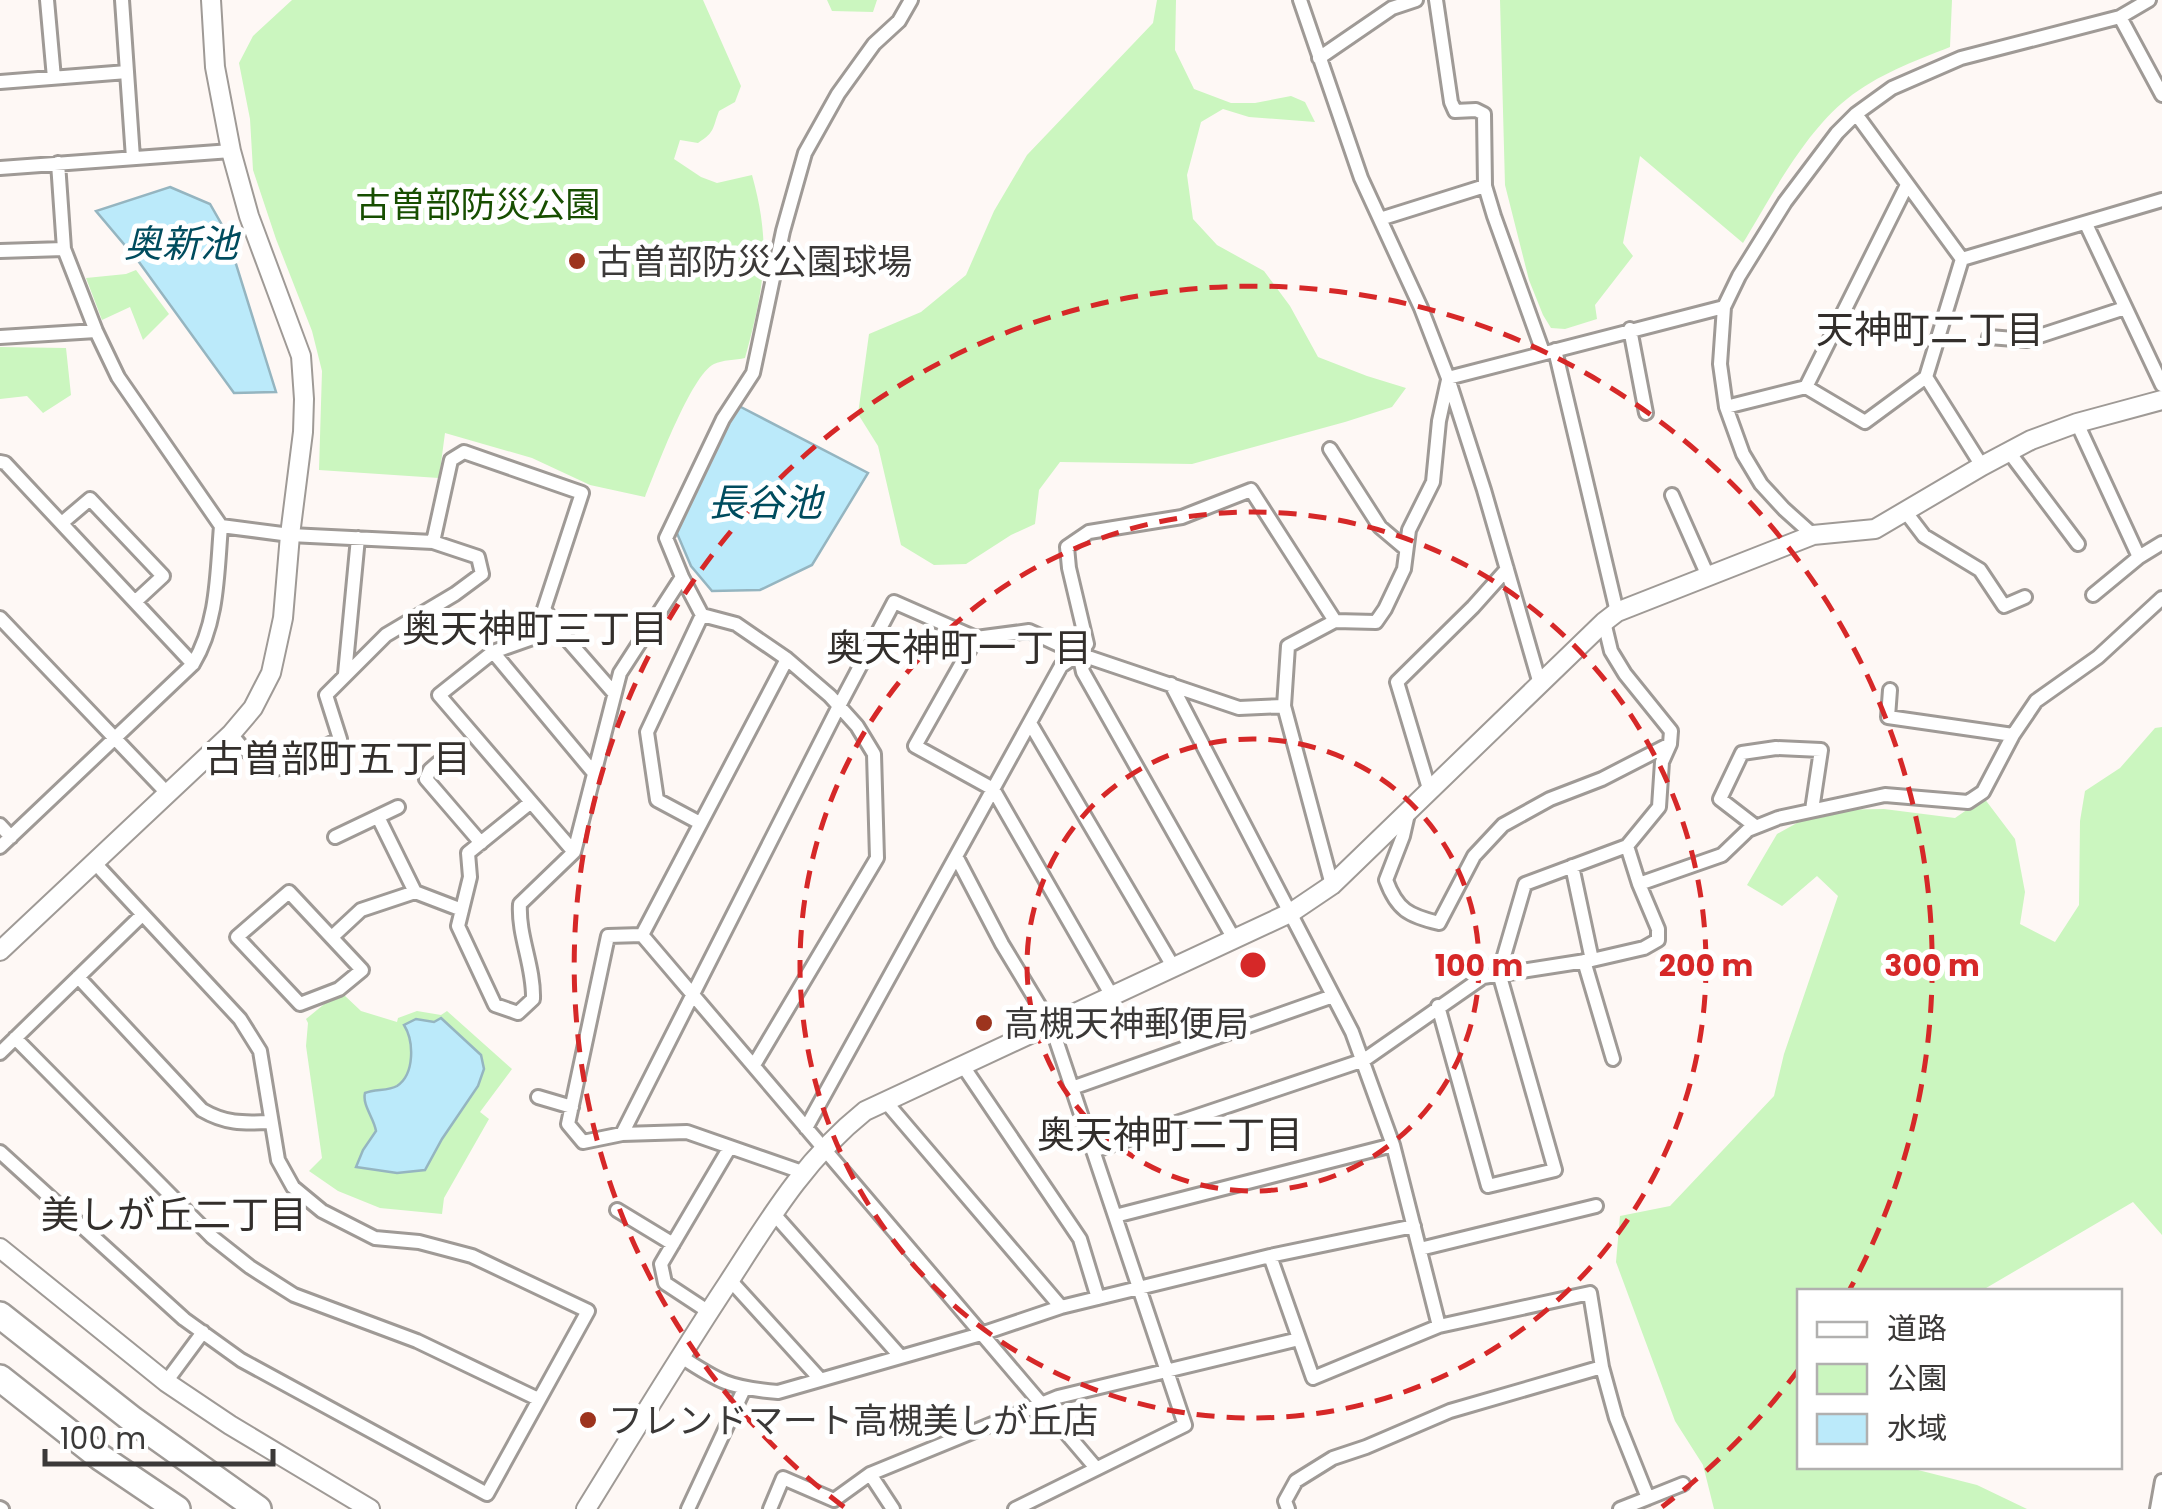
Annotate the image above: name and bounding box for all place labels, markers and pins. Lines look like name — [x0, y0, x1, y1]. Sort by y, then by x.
place label: 古曽部防災公園球場 — [597, 237, 912, 286]
marker: 古曽部防災公園球場 — [566, 250, 588, 272]
centre of rings — [1235, 947, 1271, 983]
place label: 高槻天神郵便局 — [1004, 999, 1249, 1048]
marker: 高槻天神郵便局 — [973, 1012, 995, 1034]
place label: フレンドマート高槻美しが丘店 — [608, 1396, 1098, 1445]
marker: フレンドマート高槻美しが丘店 — [577, 1409, 599, 1431]

